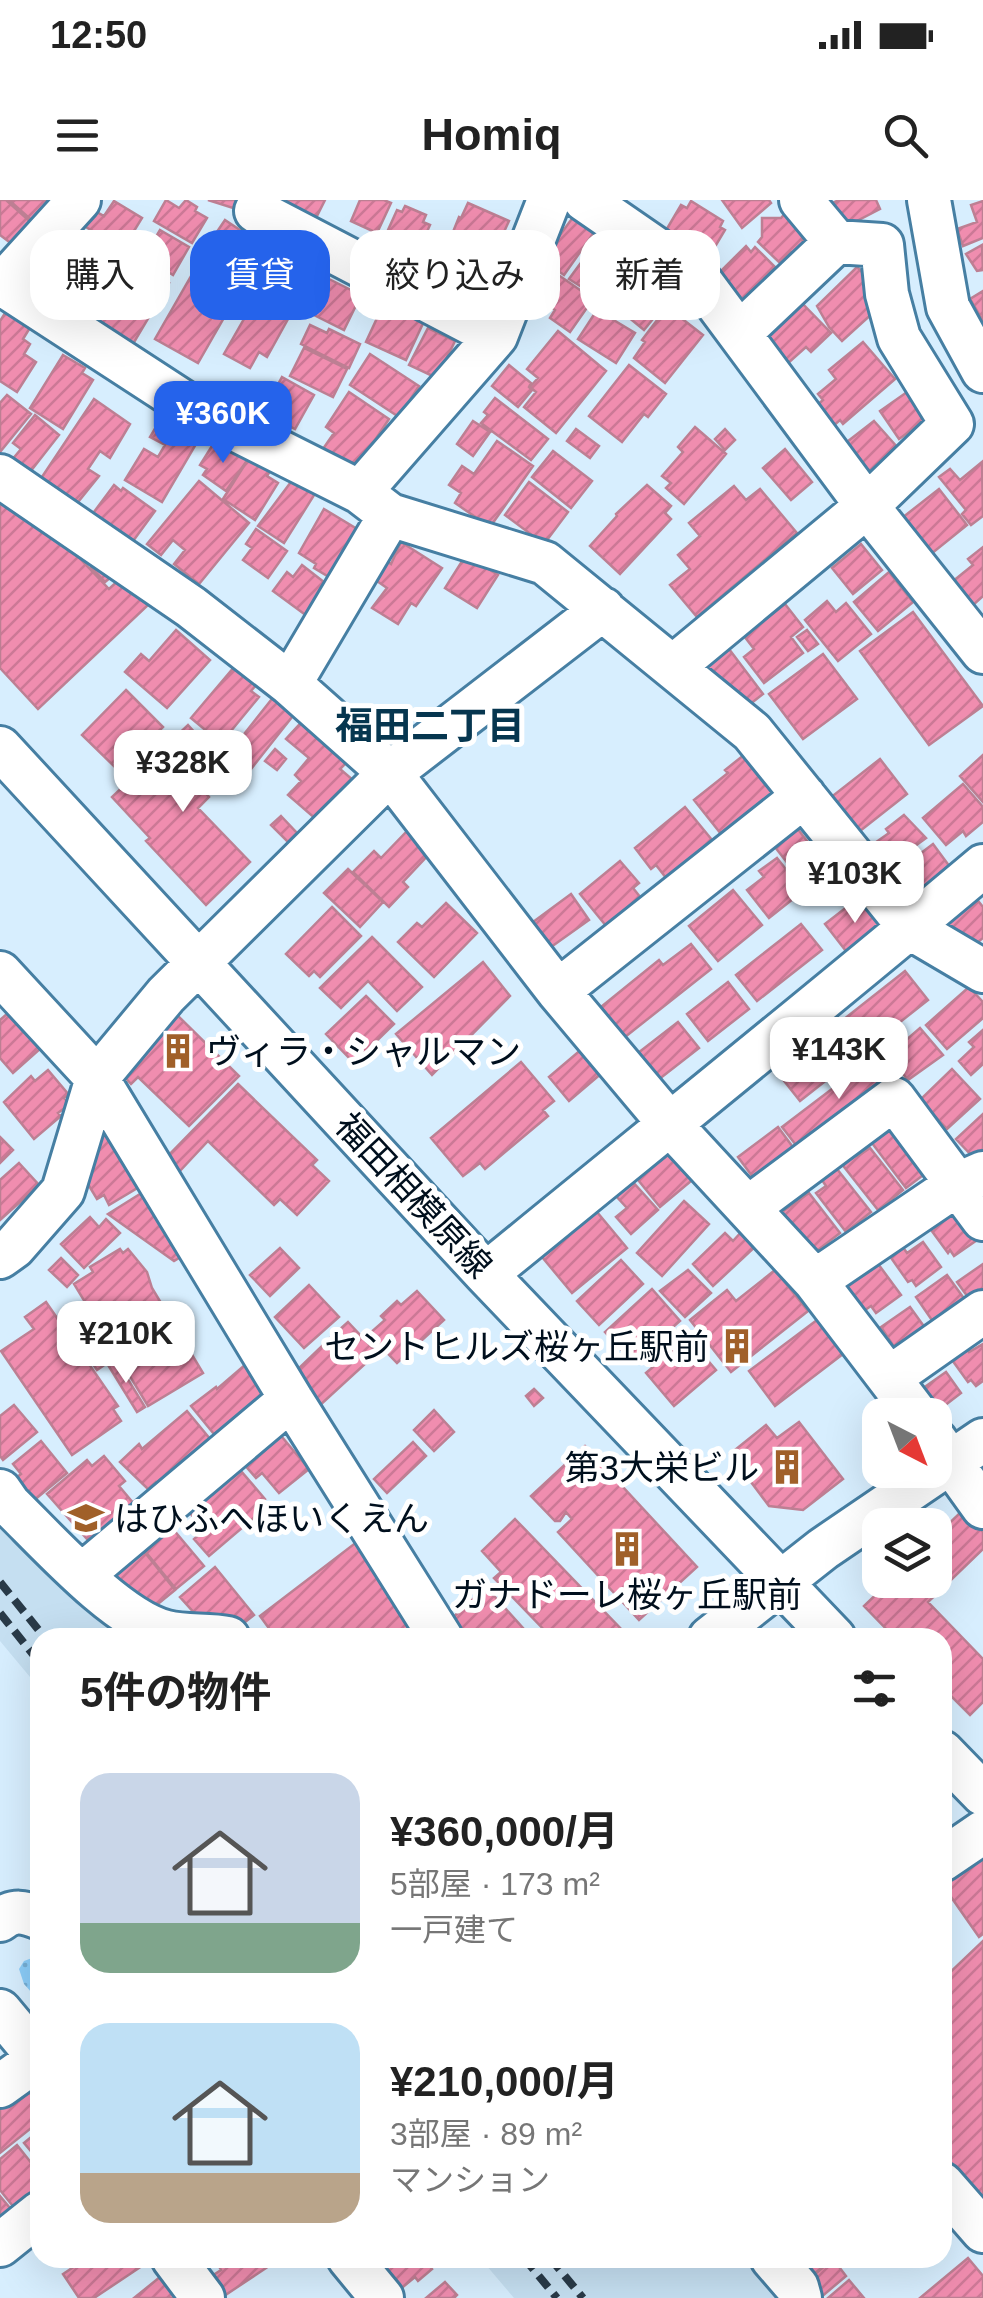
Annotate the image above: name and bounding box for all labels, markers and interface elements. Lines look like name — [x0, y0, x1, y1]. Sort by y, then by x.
text: 12:50 — [50, 14, 147, 56]
icon: menu — [50, 108, 105, 163]
icon: search — [878, 108, 933, 163]
text: Homiq — [422, 109, 562, 160]
chip: 購入 — [30, 230, 170, 320]
chip: 賃貸 — [190, 230, 330, 320]
chip: 絞り込み — [350, 230, 560, 320]
chip: 新着 — [580, 230, 720, 320]
pin: ¥360K — [153, 381, 293, 466]
text: ¥360K — [176, 395, 270, 431]
district label: 福田二丁目 — [335, 705, 525, 747]
pin: ¥328K — [113, 730, 253, 815]
text: ¥328K — [136, 744, 230, 780]
pin: ¥103K — [785, 841, 925, 926]
text: ¥103K — [808, 855, 902, 891]
pin: ¥143K — [769, 1017, 909, 1102]
text: ¥143K — [792, 1031, 886, 1067]
building icon: ヴィラ・シャルマン — [159, 1032, 197, 1070]
place label: ヴィラ・シャルマン — [206, 1032, 521, 1071]
street label: 福田相模原線 — [328, 1105, 500, 1285]
pin: ¥210K — [56, 1301, 196, 1386]
text: ¥210K — [79, 1315, 173, 1351]
place label: セントヒルズ桜ヶ丘駅前 — [324, 1327, 709, 1366]
building icon: セントヒルズ桜ヶ丘駅前 — [718, 1327, 756, 1365]
north arrow — [862, 1398, 952, 1488]
map controls — [862, 1398, 952, 1598]
place label: 第3大栄ビル — [565, 1448, 759, 1487]
building icon: 第3大栄ビル — [768, 1448, 806, 1486]
school or university icon: はひふへほいくえん — [67, 1499, 105, 1537]
place label: はひふへほいくえん — [114, 1499, 429, 1538]
button: layers — [862, 1508, 952, 1598]
building icon: ガナドーレ桜ヶ丘駅前 — [608, 1530, 646, 1568]
place label: ガナドーレ桜ヶ丘駅前 — [452, 1575, 802, 1614]
icon: filters — [847, 1661, 902, 1716]
text: 5件の物件 — [80, 1669, 271, 1716]
text: ¥360,000/月 — [390, 1808, 619, 1855]
icon: home — [160, 1813, 280, 1933]
text: 5部屋 · 173 m² — [390, 1866, 600, 1902]
text: 一戸建て — [390, 1912, 518, 1948]
text: ¥210,000/月 — [390, 2058, 619, 2105]
icon: home — [160, 2063, 280, 2183]
text: 3部屋 · 89 m² — [390, 2116, 582, 2152]
text: マンション — [390, 2162, 550, 2198]

